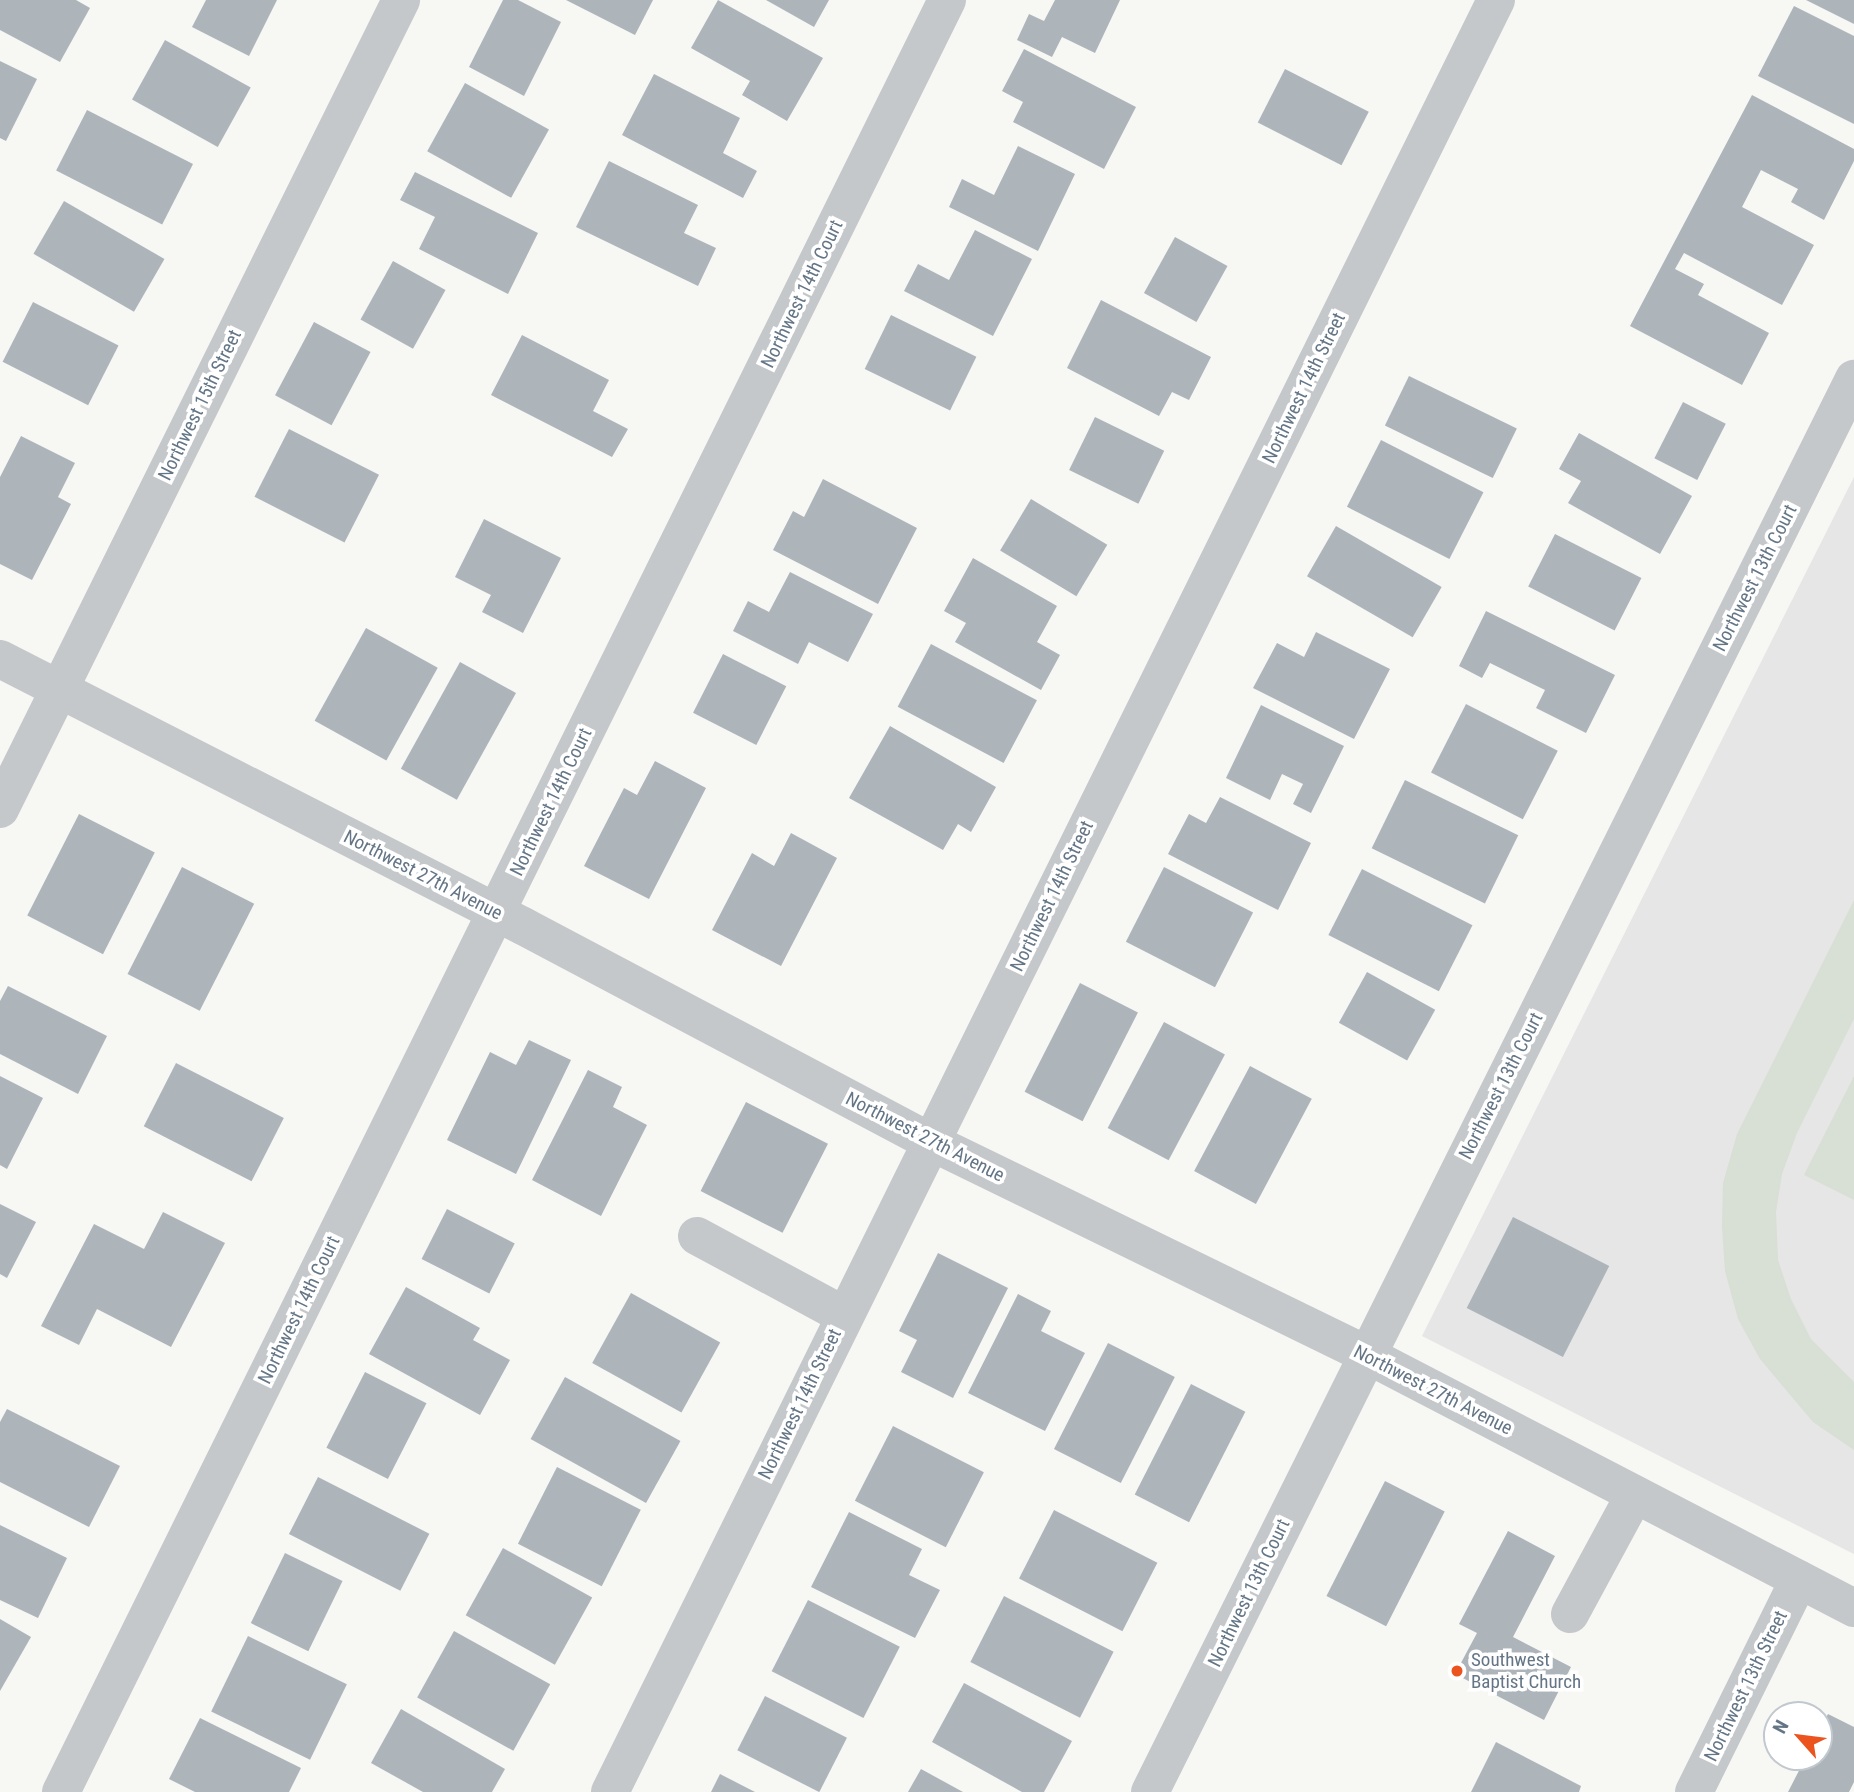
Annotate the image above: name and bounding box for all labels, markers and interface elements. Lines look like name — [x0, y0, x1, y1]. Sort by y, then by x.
street label: Northwest 14th Court — [756, 216, 848, 372]
street label: Northwest 14th Street — [1258, 309, 1350, 467]
street label: Northwest 15th Street — [154, 326, 246, 484]
street label: Northwest 13th Court — [1708, 501, 1802, 655]
street label: Northwest 14th Court — [505, 724, 597, 880]
street label: Northwest 14th Street — [1006, 817, 1098, 975]
street label: Northwest 27th Avenue — [340, 825, 506, 925]
street label: Northwest 13th Court — [1454, 1009, 1548, 1163]
street label: Northwest 27th Avenue — [842, 1087, 1008, 1187]
street label: Northwest 14th Court — [253, 1232, 345, 1388]
street label: Northwest 14th Street — [754, 1325, 846, 1483]
street label: Northwest 27th Avenue — [1350, 1340, 1516, 1440]
street label: Northwest 13th Court — [1203, 1515, 1295, 1671]
street label: Northwest 13th Street — [1700, 1607, 1792, 1765]
place label: Southwest Baptist Church — [1471, 1649, 1581, 1693]
marker: Southwest Baptist Church — [1449, 1663, 1465, 1679]
north arrow — [1763, 1701, 1833, 1771]

